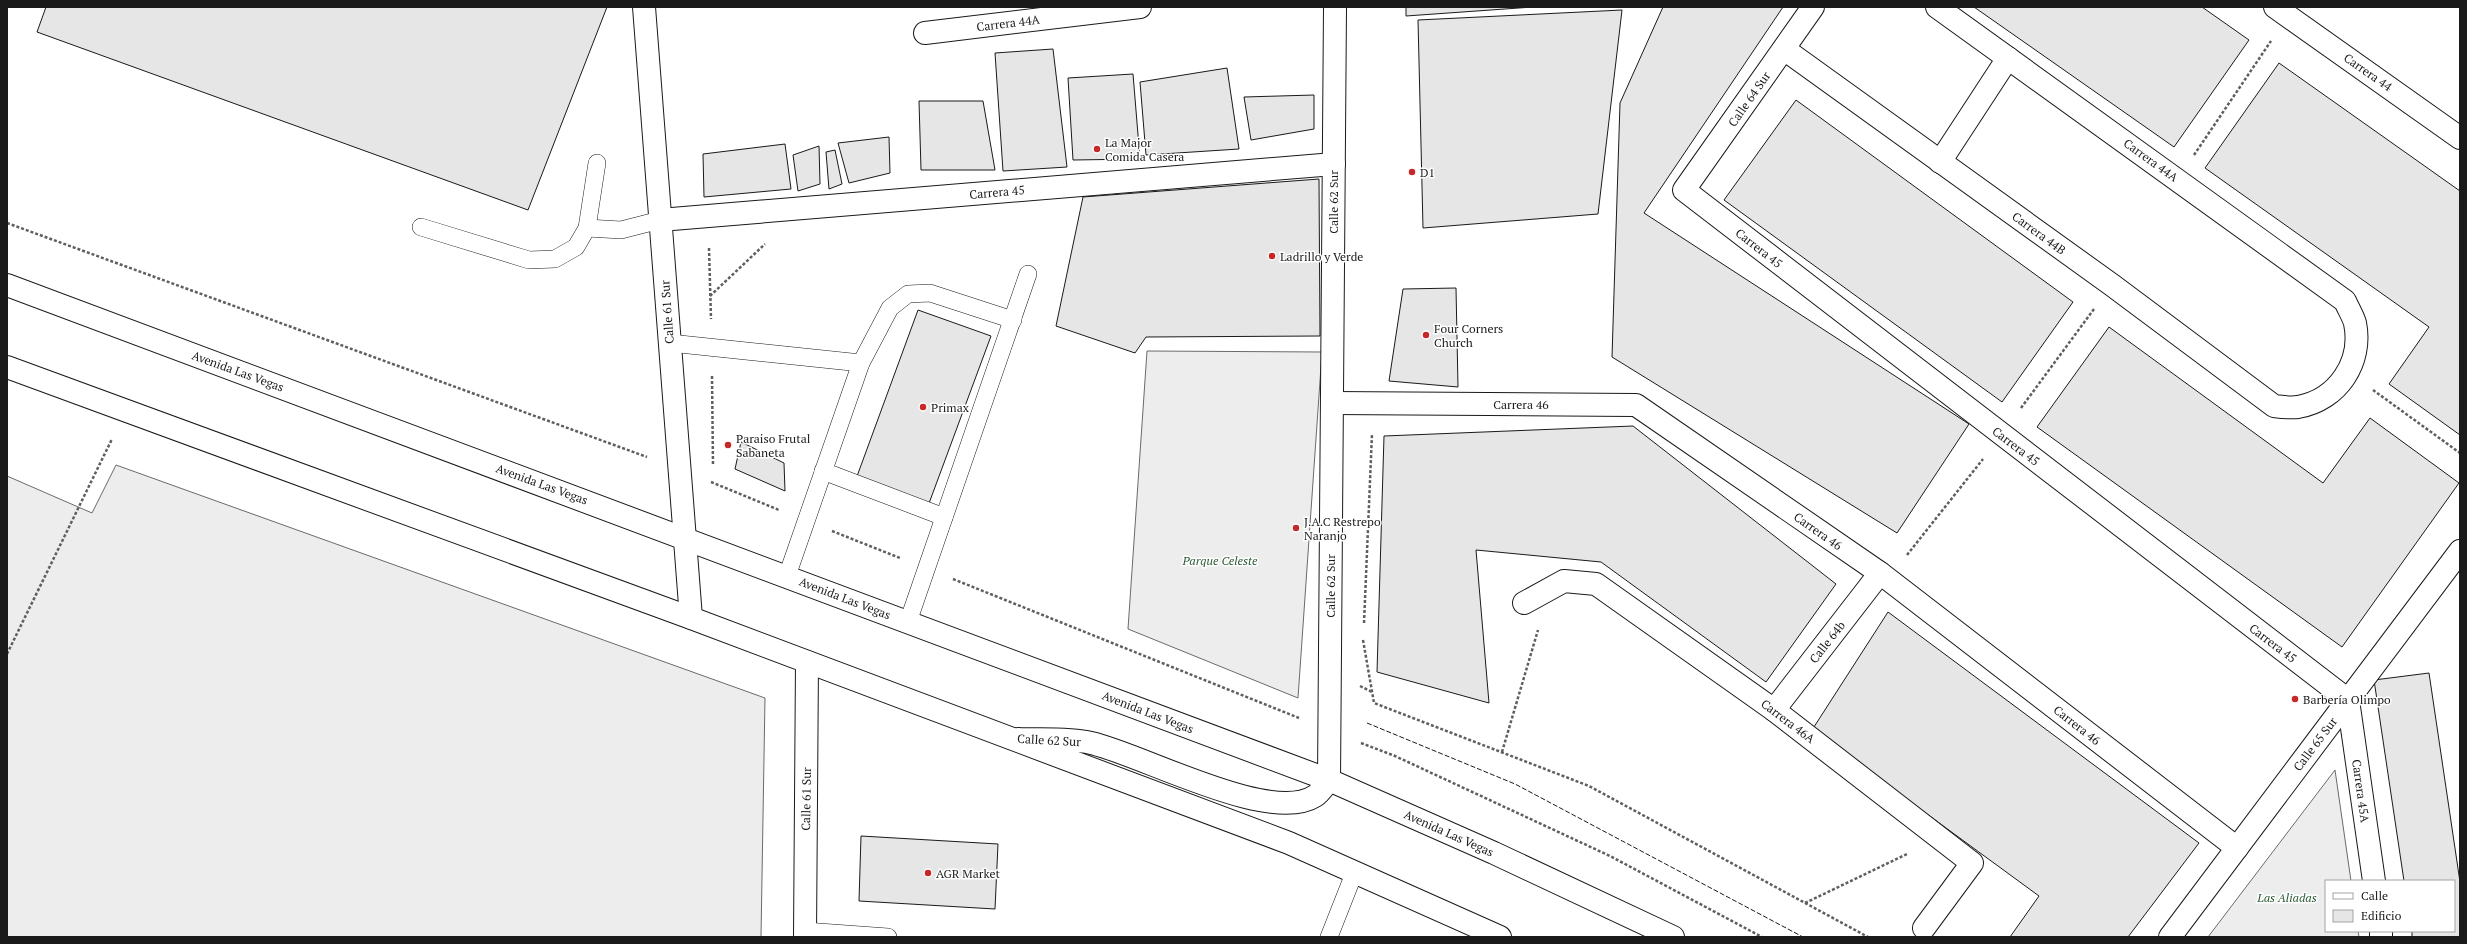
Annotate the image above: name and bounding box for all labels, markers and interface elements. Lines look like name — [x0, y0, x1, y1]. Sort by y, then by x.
street label: Carrera 44A — [976, 12, 1041, 34]
street label: Carrera 44 — [2341, 50, 2395, 94]
street label: Calle 64 Sur — [1725, 68, 1774, 129]
place label: La Major Comida Casera — [1105, 135, 1184, 164]
street label: Carrera 44A — [2121, 135, 2182, 185]
marker: La Major Comida Casera — [1092, 144, 1102, 154]
place label: D1 — [1420, 165, 1435, 180]
marker: D1 — [1407, 167, 1417, 177]
street label: Calle 62 Sur — [1326, 170, 1341, 234]
street label: Carrera 45 — [969, 182, 1025, 202]
street label: Carrera 44B — [2009, 208, 2069, 258]
street label: Carrera 45 — [1733, 225, 1785, 271]
place label: Ladrillo y Verde — [1280, 249, 1363, 264]
marker: Ladrillo y Verde — [1267, 251, 1277, 261]
street label: Calle 61 Sur — [657, 279, 677, 344]
place label: Four Corners Church — [1434, 321, 1503, 350]
marker: Four Corners Church — [1421, 330, 1431, 340]
street label: Avenida Las Vegas — [190, 347, 286, 395]
street label: Carrera 46 — [1493, 397, 1549, 412]
place label: Primax — [931, 400, 970, 415]
marker: Primax — [918, 402, 928, 412]
street label: Carrera 45 — [1989, 423, 2043, 469]
place label: Paraiso Frutal Sabaneta — [736, 431, 811, 460]
marker: Paraiso Frutal Sabaneta — [723, 440, 733, 450]
street label: Avenida Las Vegas — [494, 460, 590, 508]
street label: Carrera 46 — [1791, 509, 1845, 553]
place label: J.A.C Restrepo Naranjo — [1304, 514, 1381, 543]
marker: J.A.C Restrepo Naranjo — [1291, 523, 1301, 533]
park label: Parque Celeste — [1181, 553, 1258, 568]
street label: Calle 62 Sur — [1323, 554, 1338, 618]
street label: Avenida Las Vegas — [797, 574, 893, 622]
street label: Calle 64b — [1806, 618, 1848, 666]
street label: Carrera 45 — [2246, 620, 2300, 666]
street label: Avenida Las Vegas — [1100, 688, 1196, 736]
place label: Barbería Olimpo — [2303, 692, 2391, 707]
marker: Barbería Olimpo — [2290, 694, 2300, 704]
street label: Carrera 46A — [1758, 696, 1819, 747]
street label: Carrera 46 — [2051, 702, 2104, 748]
street label: Calle 65 Sur — [2290, 714, 2340, 774]
street label: Calle 62 Sur — [1017, 731, 1082, 749]
street label: Carrera 45A — [2349, 758, 2373, 824]
street label: Calle 61 Sur — [798, 767, 814, 831]
street label: Avenida Las Vegas — [1402, 806, 1496, 860]
place label: AGR Market — [936, 866, 1001, 881]
marker: AGR Market — [923, 868, 933, 878]
legend — [2325, 880, 2455, 932]
text: Calle — [2361, 888, 2388, 903]
park label: Las Aliadas — [2256, 890, 2317, 905]
text: Edificio — [2361, 908, 2402, 923]

